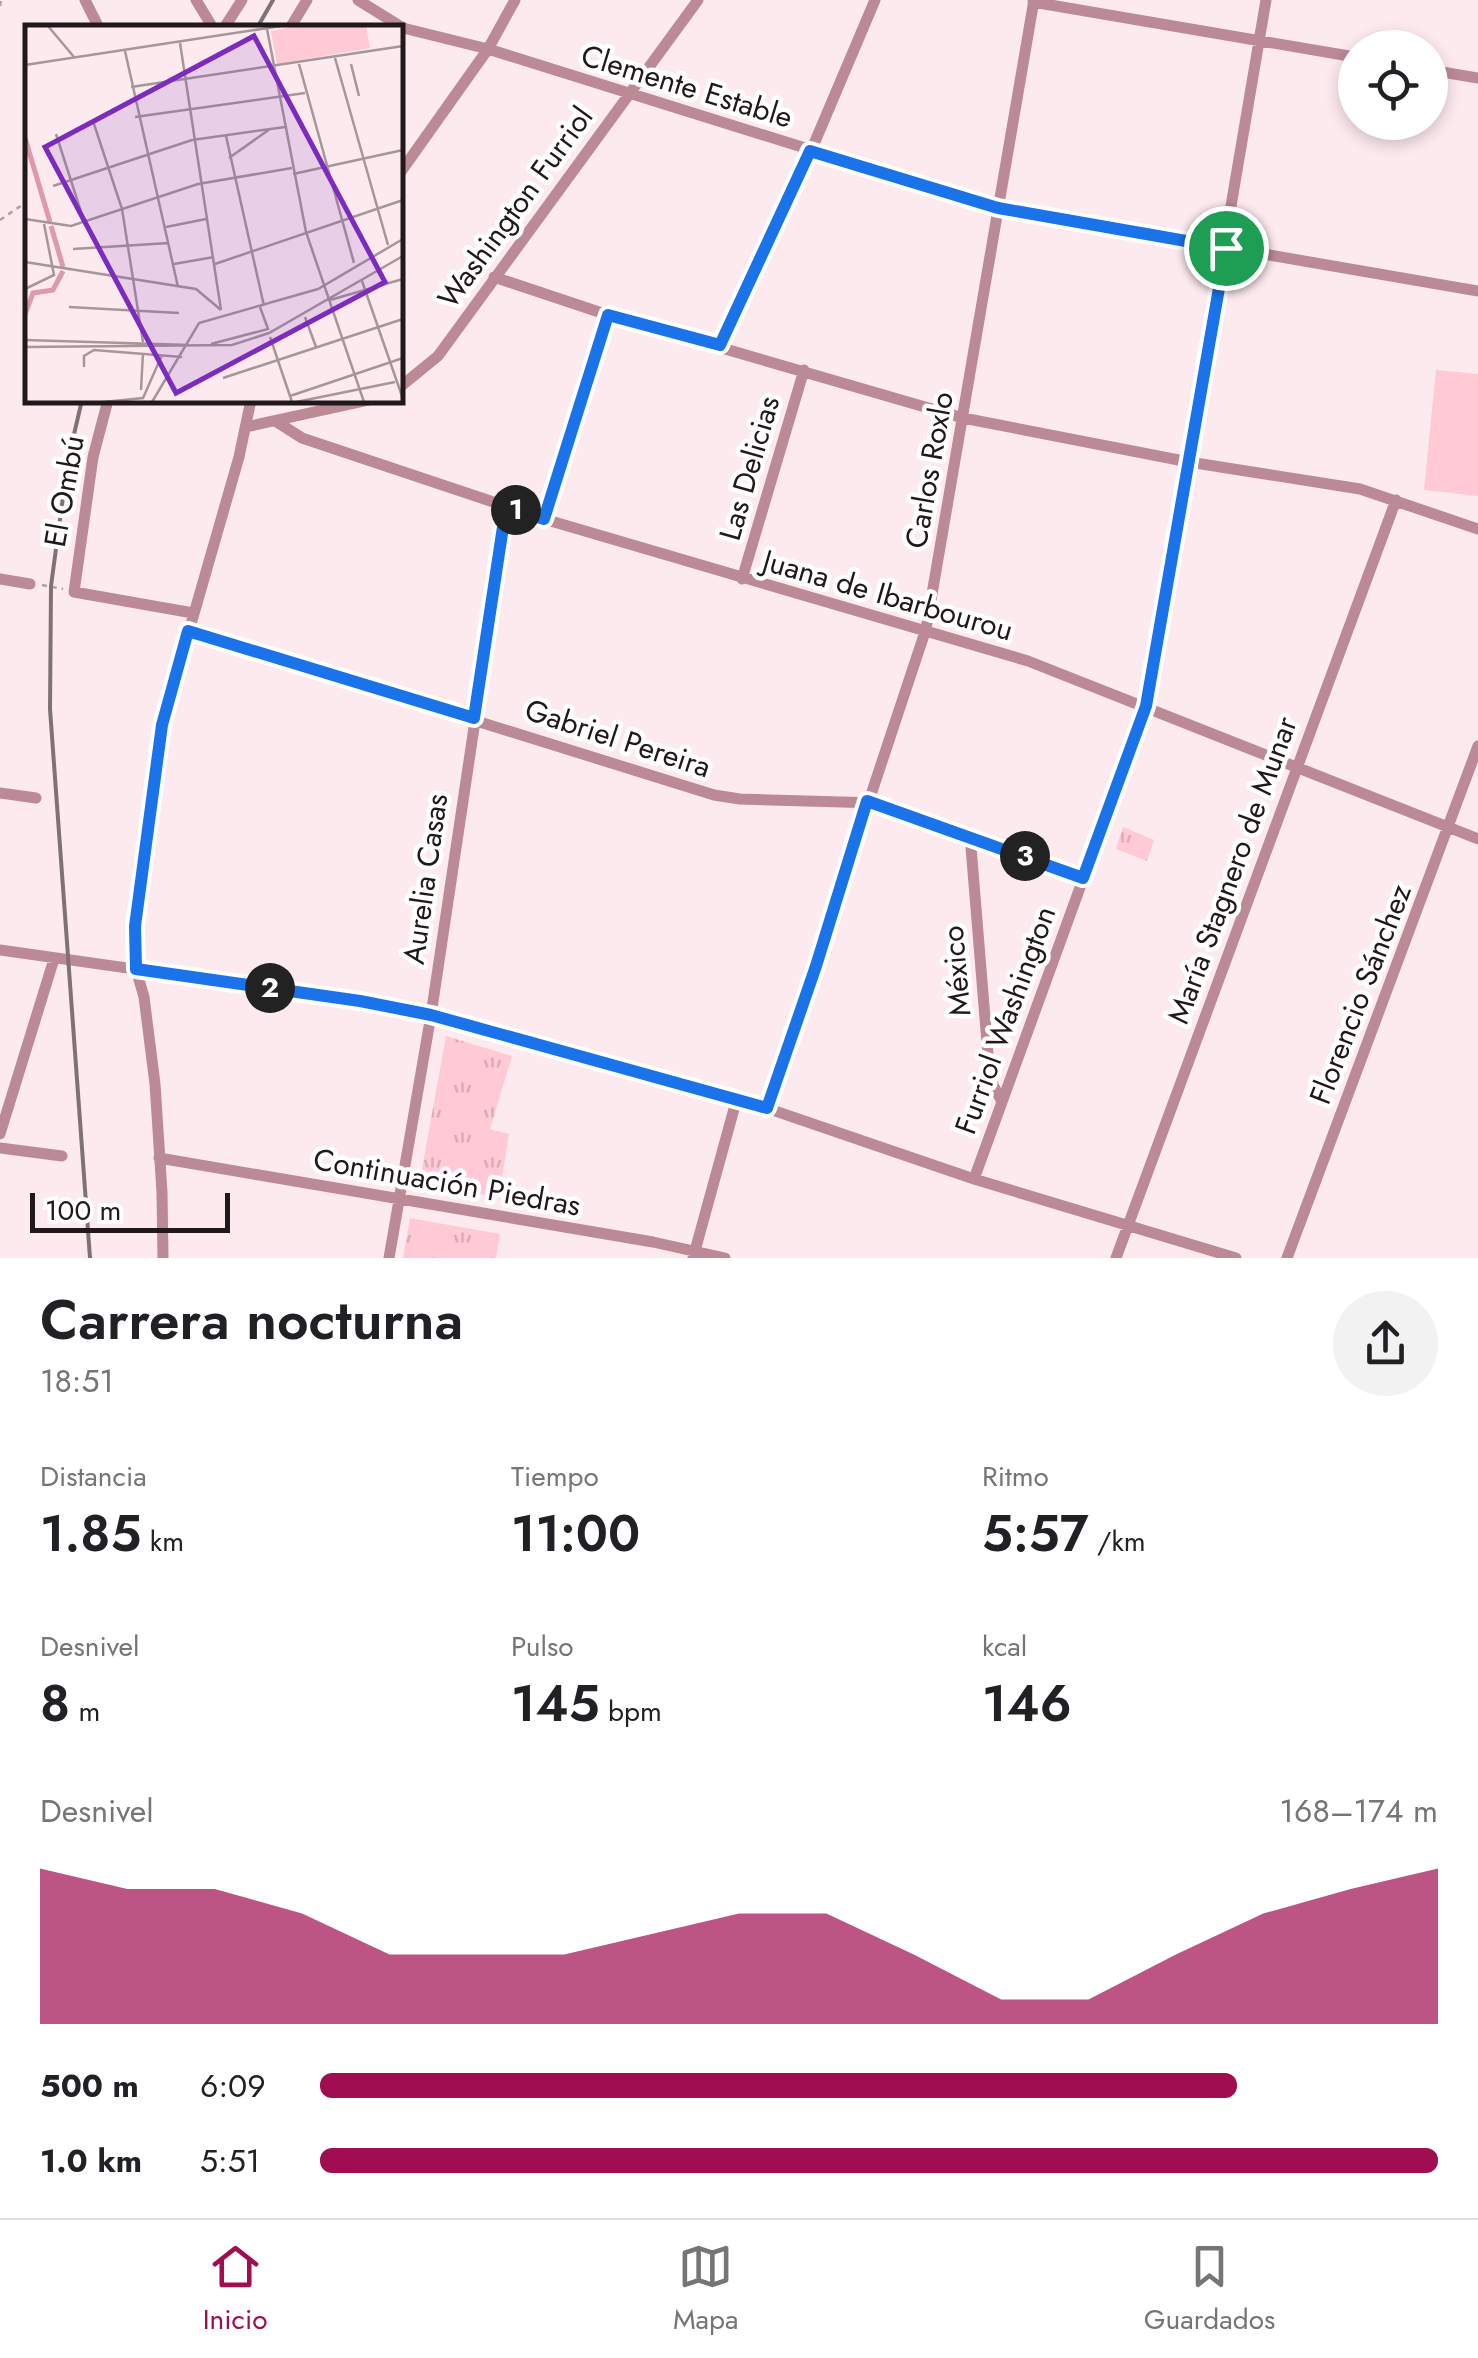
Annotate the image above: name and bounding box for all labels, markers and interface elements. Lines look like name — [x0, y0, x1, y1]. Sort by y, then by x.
inset map — [25, 25, 402, 402]
map controls — [1338, 30, 1448, 140]
button: locate — [1338, 30, 1448, 140]
street label: Clemente Estable — [576, 33, 798, 139]
street label: Washington Furriol — [427, 97, 603, 317]
pin — [1184, 206, 1269, 291]
icon: arrive — [1199, 221, 1254, 276]
street label: Carlos Roxlo — [894, 388, 964, 552]
street label: Las Delicias — [708, 391, 790, 545]
street label: El Ombú — [33, 432, 95, 550]
pin: 1 — [491, 485, 541, 535]
text: 1 — [509, 489, 523, 530]
street label: Juana de Ibarbourou — [754, 538, 1018, 651]
street label: Gabriel Pereira — [520, 688, 716, 788]
street label: María Stagnero de Munar — [1156, 710, 1308, 1030]
street label: Aurelia Casas — [392, 791, 458, 967]
pin: 3 — [1000, 831, 1050, 881]
text: 3 — [1016, 835, 1034, 876]
street label: Florencio Sánchez — [1298, 878, 1422, 1110]
street label: Furriol Washington — [944, 900, 1066, 1140]
street label: México — [931, 924, 981, 1018]
pin: 2 — [245, 963, 295, 1013]
text: 2 — [261, 967, 279, 1008]
street label: Continuación Piedras — [310, 1137, 584, 1227]
scale bar — [30, 1188, 230, 1232]
text: 100 m — [45, 1190, 121, 1231]
text: Carrera nocturna — [40, 1280, 463, 1360]
button: share — [1333, 1291, 1438, 1396]
text: 18:51 — [40, 1358, 114, 1404]
text: Distancia — [40, 1456, 147, 1497]
text: Tiempo — [511, 1456, 599, 1497]
text: Ritmo — [982, 1456, 1049, 1497]
text: 1.85 — [40, 1497, 141, 1570]
text: 11:00 — [511, 1497, 640, 1570]
text: 5:57 — [982, 1497, 1089, 1570]
text: km — [141, 1521, 184, 1562]
text: /km — [1089, 1521, 1146, 1562]
text: Desnivel — [40, 1626, 140, 1667]
text: Pulso — [511, 1626, 574, 1667]
text: kcal — [982, 1626, 1027, 1667]
text: 8 — [40, 1667, 70, 1740]
text: 145 — [511, 1667, 600, 1740]
text: 146 — [982, 1667, 1072, 1740]
text: m — [70, 1691, 100, 1732]
text: bpm — [600, 1691, 662, 1732]
text: Desnivel — [40, 1788, 154, 1834]
text: 168–174 m — [1280, 1788, 1438, 1834]
text: 500 m — [40, 2063, 139, 2109]
text: 6:09 — [200, 2063, 266, 2109]
text: 1.0 km — [40, 2138, 142, 2184]
text: 5:51 — [200, 2138, 260, 2184]
tab: Inicio — [203, 2239, 267, 2340]
tab: Mapa — [673, 2239, 738, 2340]
tab: Guardados — [1144, 2239, 1275, 2340]

